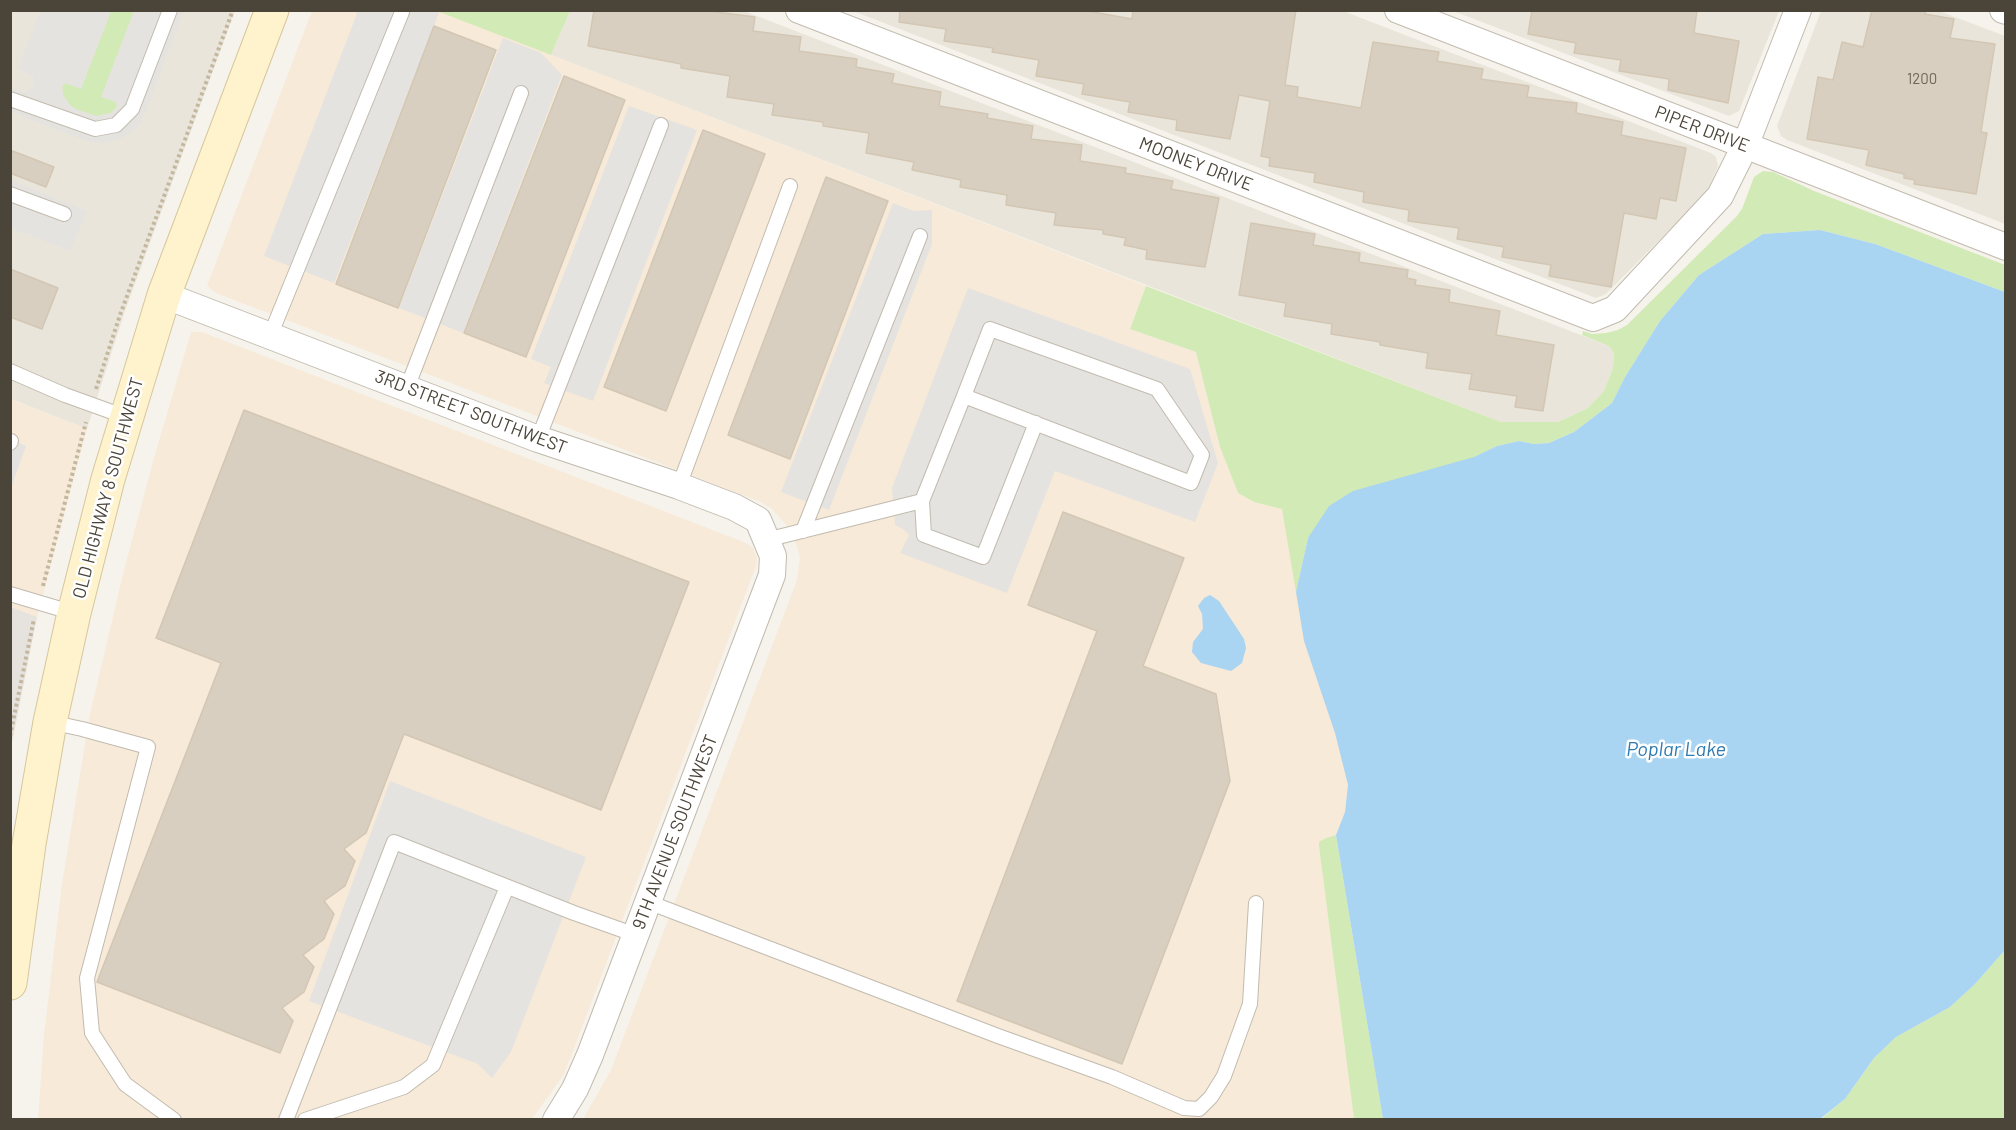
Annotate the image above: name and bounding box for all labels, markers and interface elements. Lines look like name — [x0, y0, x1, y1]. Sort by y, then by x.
house number: 1200 — [1907, 70, 1937, 88]
street label: PIPER DRIVE — [1652, 101, 1752, 157]
street label: MOONEY DRIVE — [1136, 132, 1256, 196]
street label: 3RD STREET SOUTHWEST — [372, 365, 570, 459]
street label: OLD HIGHWAY 8 SOUTHWEST — [68, 375, 148, 601]
street label: 9TH AVENUE SOUTHWEST — [628, 732, 722, 932]
water label: Poplar Lake — [1626, 737, 1726, 761]

